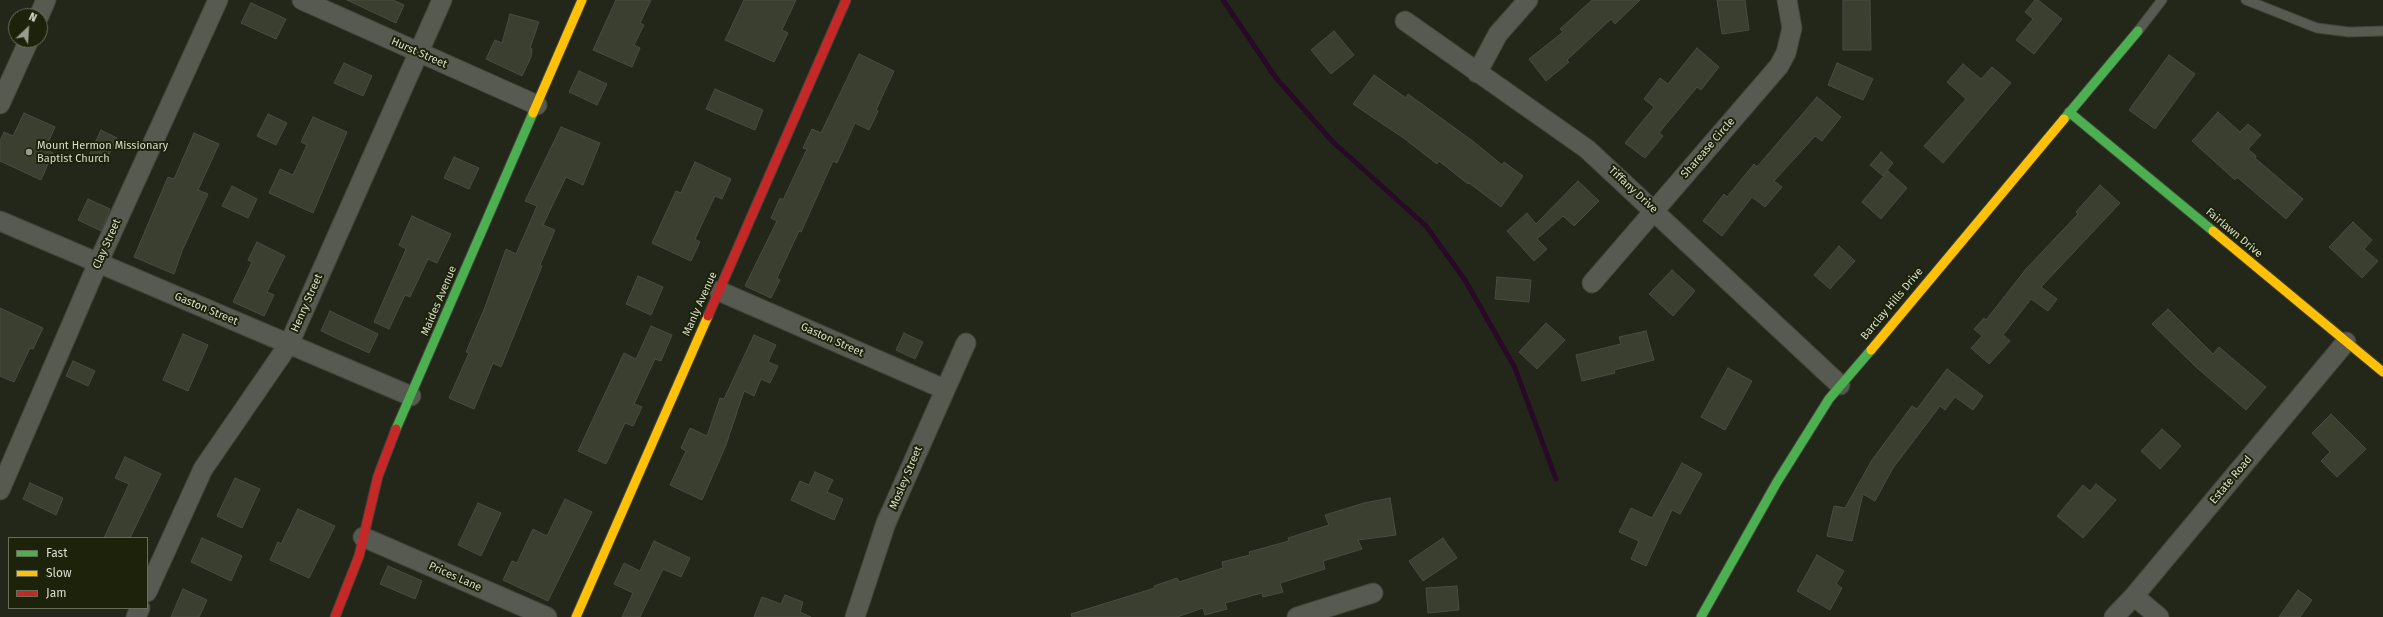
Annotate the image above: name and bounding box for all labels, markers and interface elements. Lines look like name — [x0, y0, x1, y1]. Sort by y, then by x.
north arrow — [8, 8, 48, 48]
text: N — [27, 10, 39, 25]
street label: Hurst Street — [389, 35, 449, 71]
street label: Sharease Circle — [1678, 115, 1738, 181]
place label: Mount Hermon Missionary Baptist Church — [37, 139, 168, 165]
marker: Mount Hermon Missionary Baptist Church — [24, 147, 34, 157]
street label: Tiffany Drive — [1606, 164, 1660, 216]
street label: Fairlawn Drive — [2203, 205, 2265, 261]
street label: Clay Street — [90, 217, 124, 271]
street label: Maides Avenue — [418, 264, 460, 338]
street label: Barclay Hills Drive — [1858, 265, 1926, 343]
street label: Manly Avenue — [680, 270, 720, 338]
street label: Henry Street — [288, 272, 326, 334]
street label: Gaston Street — [172, 290, 240, 328]
street label: Gaston Street — [799, 320, 865, 360]
street label: Mosley Street — [887, 444, 925, 512]
street label: Estate Road — [2207, 453, 2255, 507]
legend — [8, 537, 148, 609]
text: Fast — [46, 546, 68, 560]
street label: Prices Lane — [427, 560, 483, 594]
text: Slow — [46, 566, 72, 580]
text: Jam — [46, 586, 66, 600]

